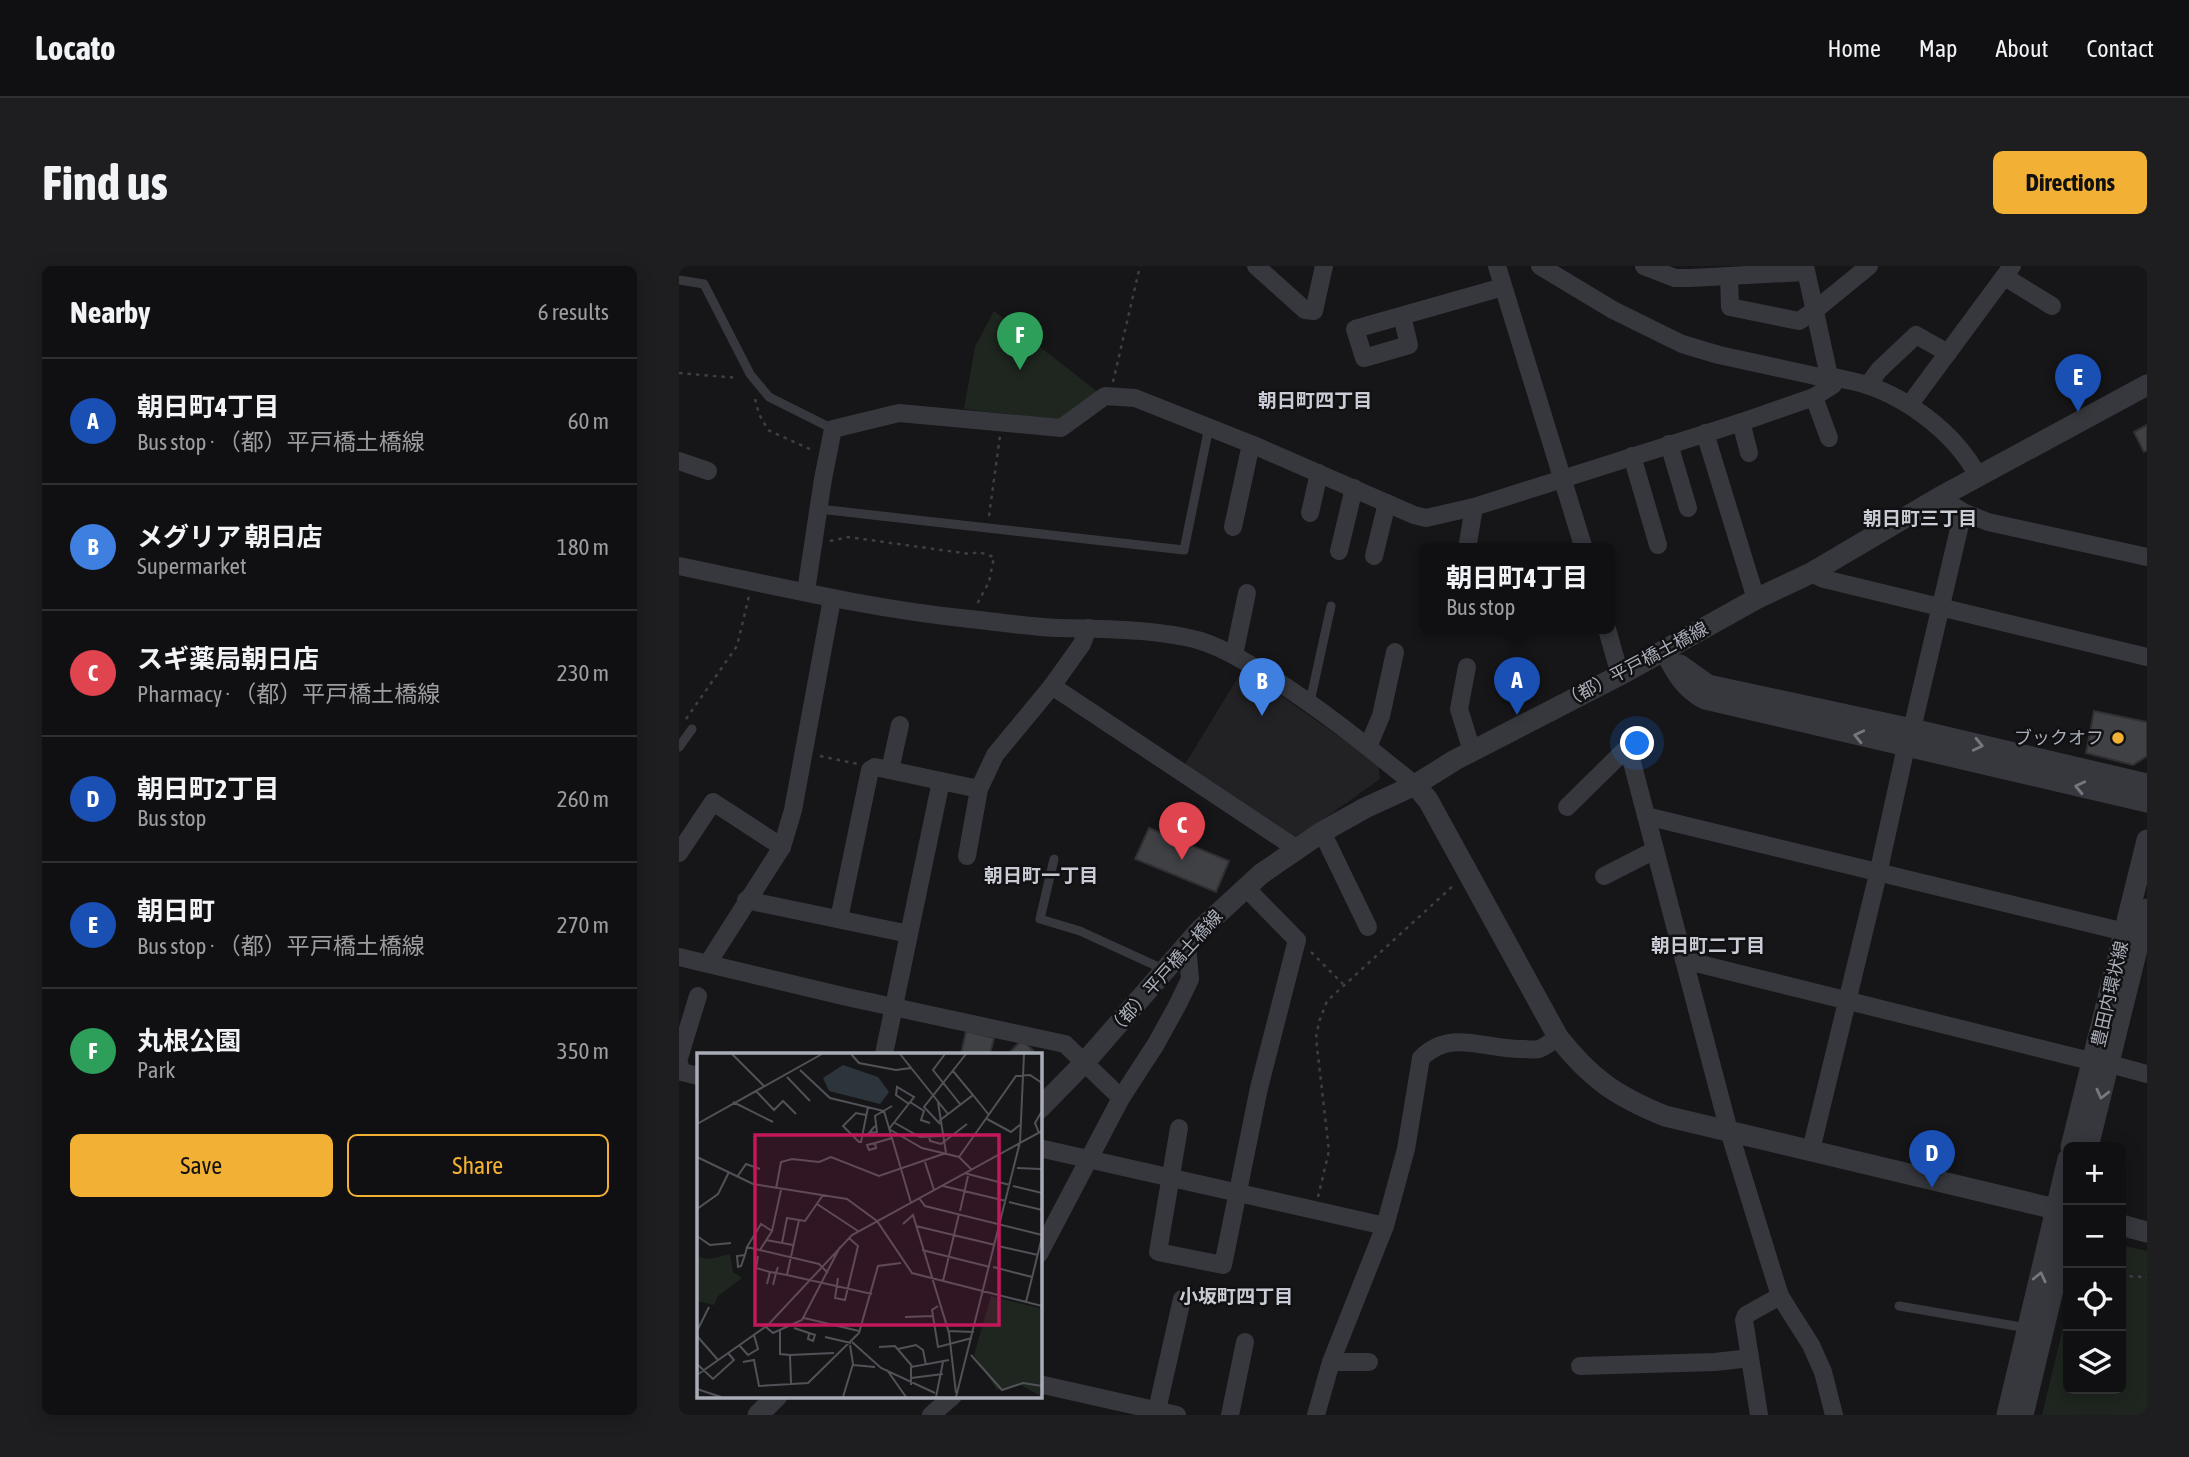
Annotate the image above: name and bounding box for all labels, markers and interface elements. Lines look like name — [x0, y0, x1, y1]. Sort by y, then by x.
text: Locato — [35, 29, 116, 67]
text: Home — [1827, 35, 1881, 62]
text: Map — [1919, 35, 1957, 62]
text: About — [1995, 35, 2048, 62]
text: Contact — [2086, 35, 2154, 62]
button: Directions — [1993, 151, 2147, 214]
text: Find us — [42, 154, 168, 210]
text: Nearby — [70, 295, 150, 329]
text: 6 results — [538, 299, 609, 325]
pin: F — [997, 312, 1043, 370]
pin: E — [2055, 354, 2101, 412]
district label: 朝日町四丁目 — [1258, 389, 1372, 411]
text: 朝日町4丁目 — [137, 392, 279, 422]
text: A — [87, 408, 99, 434]
text: 60 m — [568, 408, 609, 434]
text: Bus stop · （都）平戸橋土橋線 — [137, 429, 425, 455]
district label: 朝日町三丁目 — [1863, 507, 1977, 529]
text: メグリア 朝日店 — [137, 522, 323, 552]
text: B — [88, 534, 98, 560]
text: 180 m — [557, 534, 609, 560]
popup — [1419, 543, 1615, 634]
text: Supermarket — [137, 553, 247, 579]
text: 朝日町4丁目 — [1446, 563, 1588, 593]
text: Bus stop — [1446, 594, 1515, 620]
street label: （都）平戸橋土橋線 — [1558, 617, 1711, 712]
text: スギ薬局朝日店 — [137, 644, 319, 674]
pin: A — [1494, 657, 1540, 715]
pin: B — [1239, 658, 1285, 716]
text: C — [88, 660, 98, 686]
text: 230 m — [557, 660, 609, 686]
text: Pharmacy · （都）平戸橋土橋線 — [137, 681, 440, 707]
your location — [1620, 726, 1654, 760]
place label: ブックオフ — [2014, 727, 2104, 748]
one-way arrow — [1853, 729, 1865, 744]
marker: ブックオフ — [2110, 730, 2126, 746]
one-way arrow — [1972, 736, 1984, 751]
text: 朝日町2丁目 — [137, 774, 279, 804]
one-way arrow — [2075, 781, 2087, 795]
text: D — [87, 786, 99, 812]
text: 260 m — [557, 786, 609, 812]
pin: C — [1159, 802, 1205, 860]
text: Bus stop — [137, 805, 207, 831]
district label: 朝日町一丁目 — [984, 864, 1098, 886]
text: 朝日町 — [137, 896, 215, 926]
street label: （都）平戸橋土橋線 — [1103, 905, 1227, 1040]
text: E — [88, 912, 98, 938]
text: 270 m — [557, 912, 609, 938]
text: Bus stop · （都）平戸橋土橋線 — [137, 933, 425, 959]
district label: 朝日町二丁目 — [1651, 934, 1765, 956]
street label: 豊田内環状線 — [2087, 939, 2132, 1049]
text: 丸根公園 — [137, 1026, 241, 1056]
text: F — [88, 1038, 98, 1064]
text: 350 m — [557, 1038, 609, 1064]
inset map — [697, 1053, 1041, 1398]
text: Park — [137, 1057, 175, 1083]
one-way arrow — [2096, 1088, 2110, 1100]
pin: D — [1909, 1130, 1955, 1188]
button: Save — [70, 1134, 333, 1197]
button: Share — [347, 1134, 609, 1197]
map controls — [2063, 1142, 2126, 1394]
button: + — [2063, 1142, 2126, 1205]
button: − — [2063, 1205, 2126, 1268]
button: locate — [2063, 1268, 2126, 1331]
one-way arrow — [2032, 1271, 2046, 1283]
district label: 小坂町四丁目 — [1179, 1285, 1293, 1307]
button: layers — [2063, 1331, 2126, 1394]

